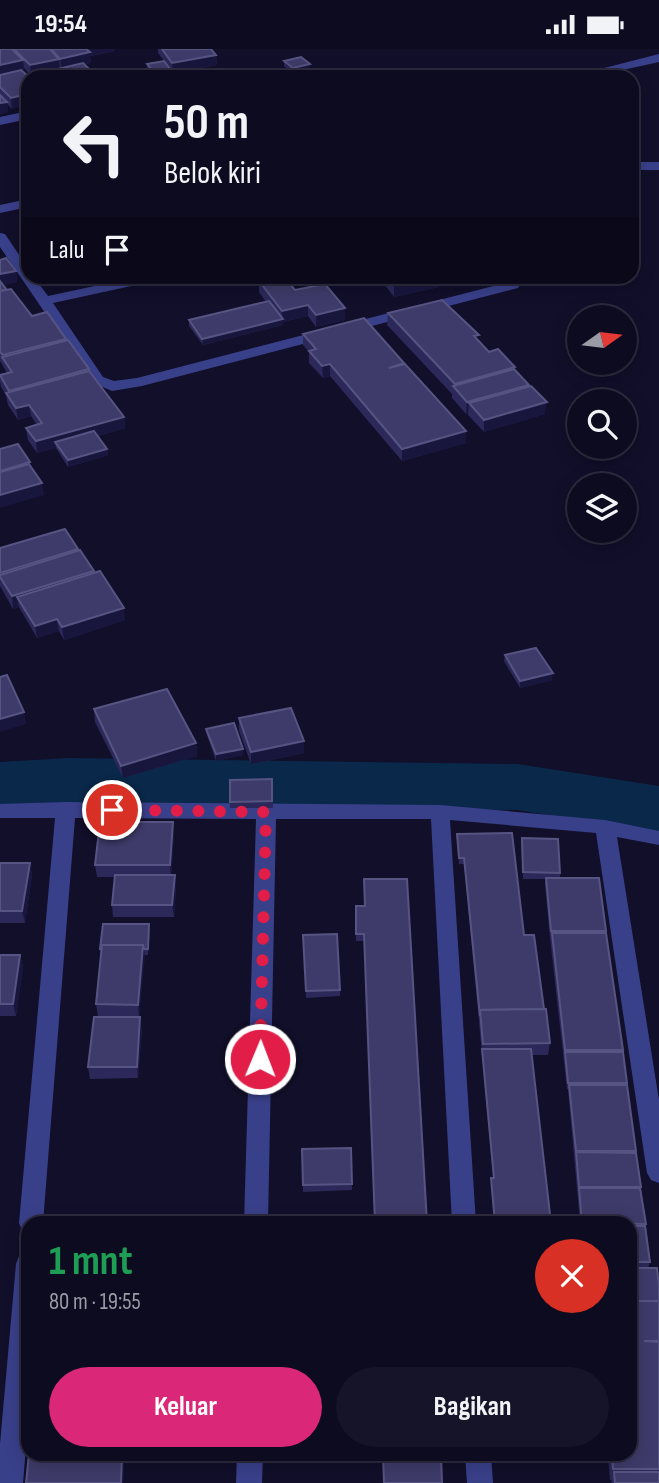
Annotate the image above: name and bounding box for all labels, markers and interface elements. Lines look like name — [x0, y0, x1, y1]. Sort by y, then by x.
text: 19:54 — [35, 9, 87, 40]
text: 50 m — [164, 94, 249, 153]
icon: left — [49, 98, 140, 189]
text: Belok kiri — [164, 154, 261, 193]
icon: arrive — [98, 231, 136, 269]
text: Lalu — [49, 235, 84, 266]
north arrow — [567, 305, 637, 375]
map controls — [567, 305, 637, 543]
button: search — [567, 389, 637, 459]
button: layers — [567, 473, 637, 543]
pin — [82, 780, 142, 840]
icon: arrive — [93, 791, 131, 829]
position arrow — [223, 1022, 297, 1096]
text: 1 mnt — [49, 1236, 133, 1287]
button: close — [535, 1239, 609, 1313]
text: 80 m · 19:55 — [49, 1288, 141, 1316]
button: Keluar — [49, 1367, 322, 1447]
button: Bagikan — [336, 1367, 609, 1447]

